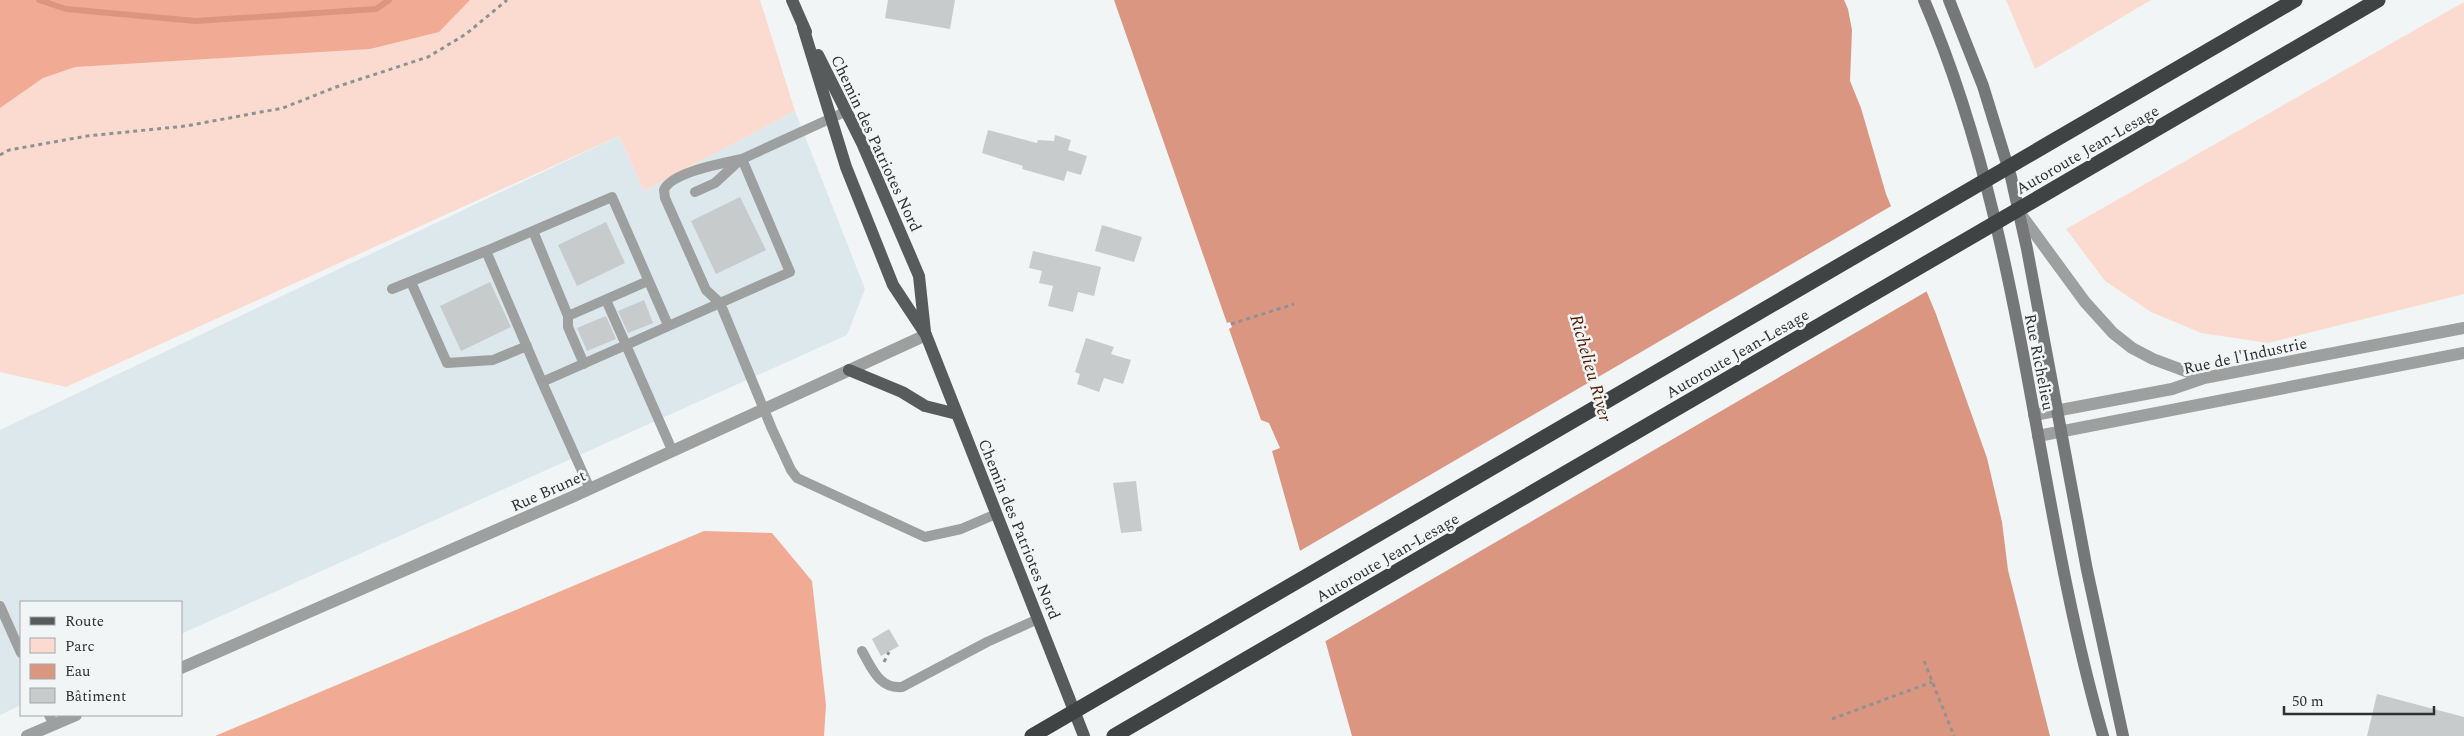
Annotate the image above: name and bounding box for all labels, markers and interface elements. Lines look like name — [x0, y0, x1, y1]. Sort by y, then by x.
street label: Chemin des Patriotes Nord — [824, 51, 928, 236]
street label: Autoroute Jean-Lesage — [2011, 99, 2164, 201]
street label: Autoroute Jean-Lesage — [1661, 303, 1814, 405]
water label: Richelieu River — [1562, 311, 1619, 426]
street label: Rue Richelieu — [2018, 312, 2060, 413]
street label: Rue de l'Industrie — [2181, 331, 2309, 381]
street label: Chemin des Patriotes Nord — [972, 435, 1066, 623]
street label: Rue Brunet — [507, 464, 590, 518]
street label: Autoroute Jean-Lesage — [1311, 507, 1464, 609]
legend — [20, 601, 182, 716]
text: Route — [65, 610, 104, 633]
text: Parc — [65, 635, 95, 658]
text: Eau — [65, 660, 91, 683]
scale bar — [2284, 684, 2434, 716]
text: Bâtiment — [65, 685, 126, 708]
text: 50 m — [2292, 690, 2324, 713]

